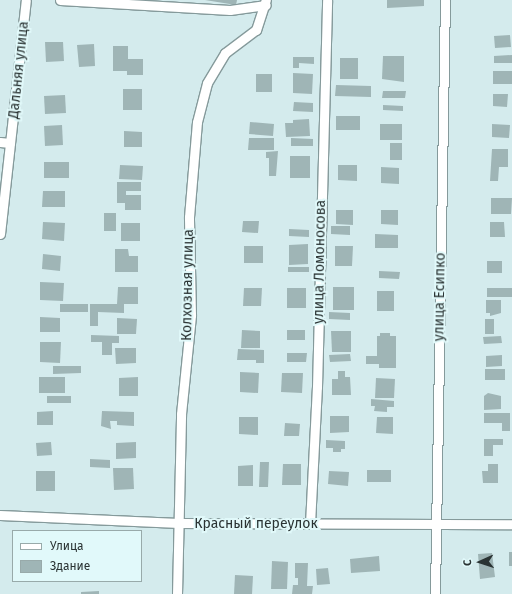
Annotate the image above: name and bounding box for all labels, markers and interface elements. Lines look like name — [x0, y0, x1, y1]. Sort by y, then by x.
street label: Дальняя улица — [6, 20, 32, 120]
street label: улица Ломоносова — [311, 200, 329, 324]
street label: Колхозная улица — [179, 229, 197, 341]
street label: улица Есипко — [431, 253, 449, 341]
street label: Красный переулок — [194, 516, 318, 532]
legend — [12, 530, 142, 582]
text: Улица — [50, 539, 84, 553]
north arrow — [460, 542, 500, 582]
text: Здание — [50, 559, 90, 573]
text: С — [461, 559, 474, 566]

